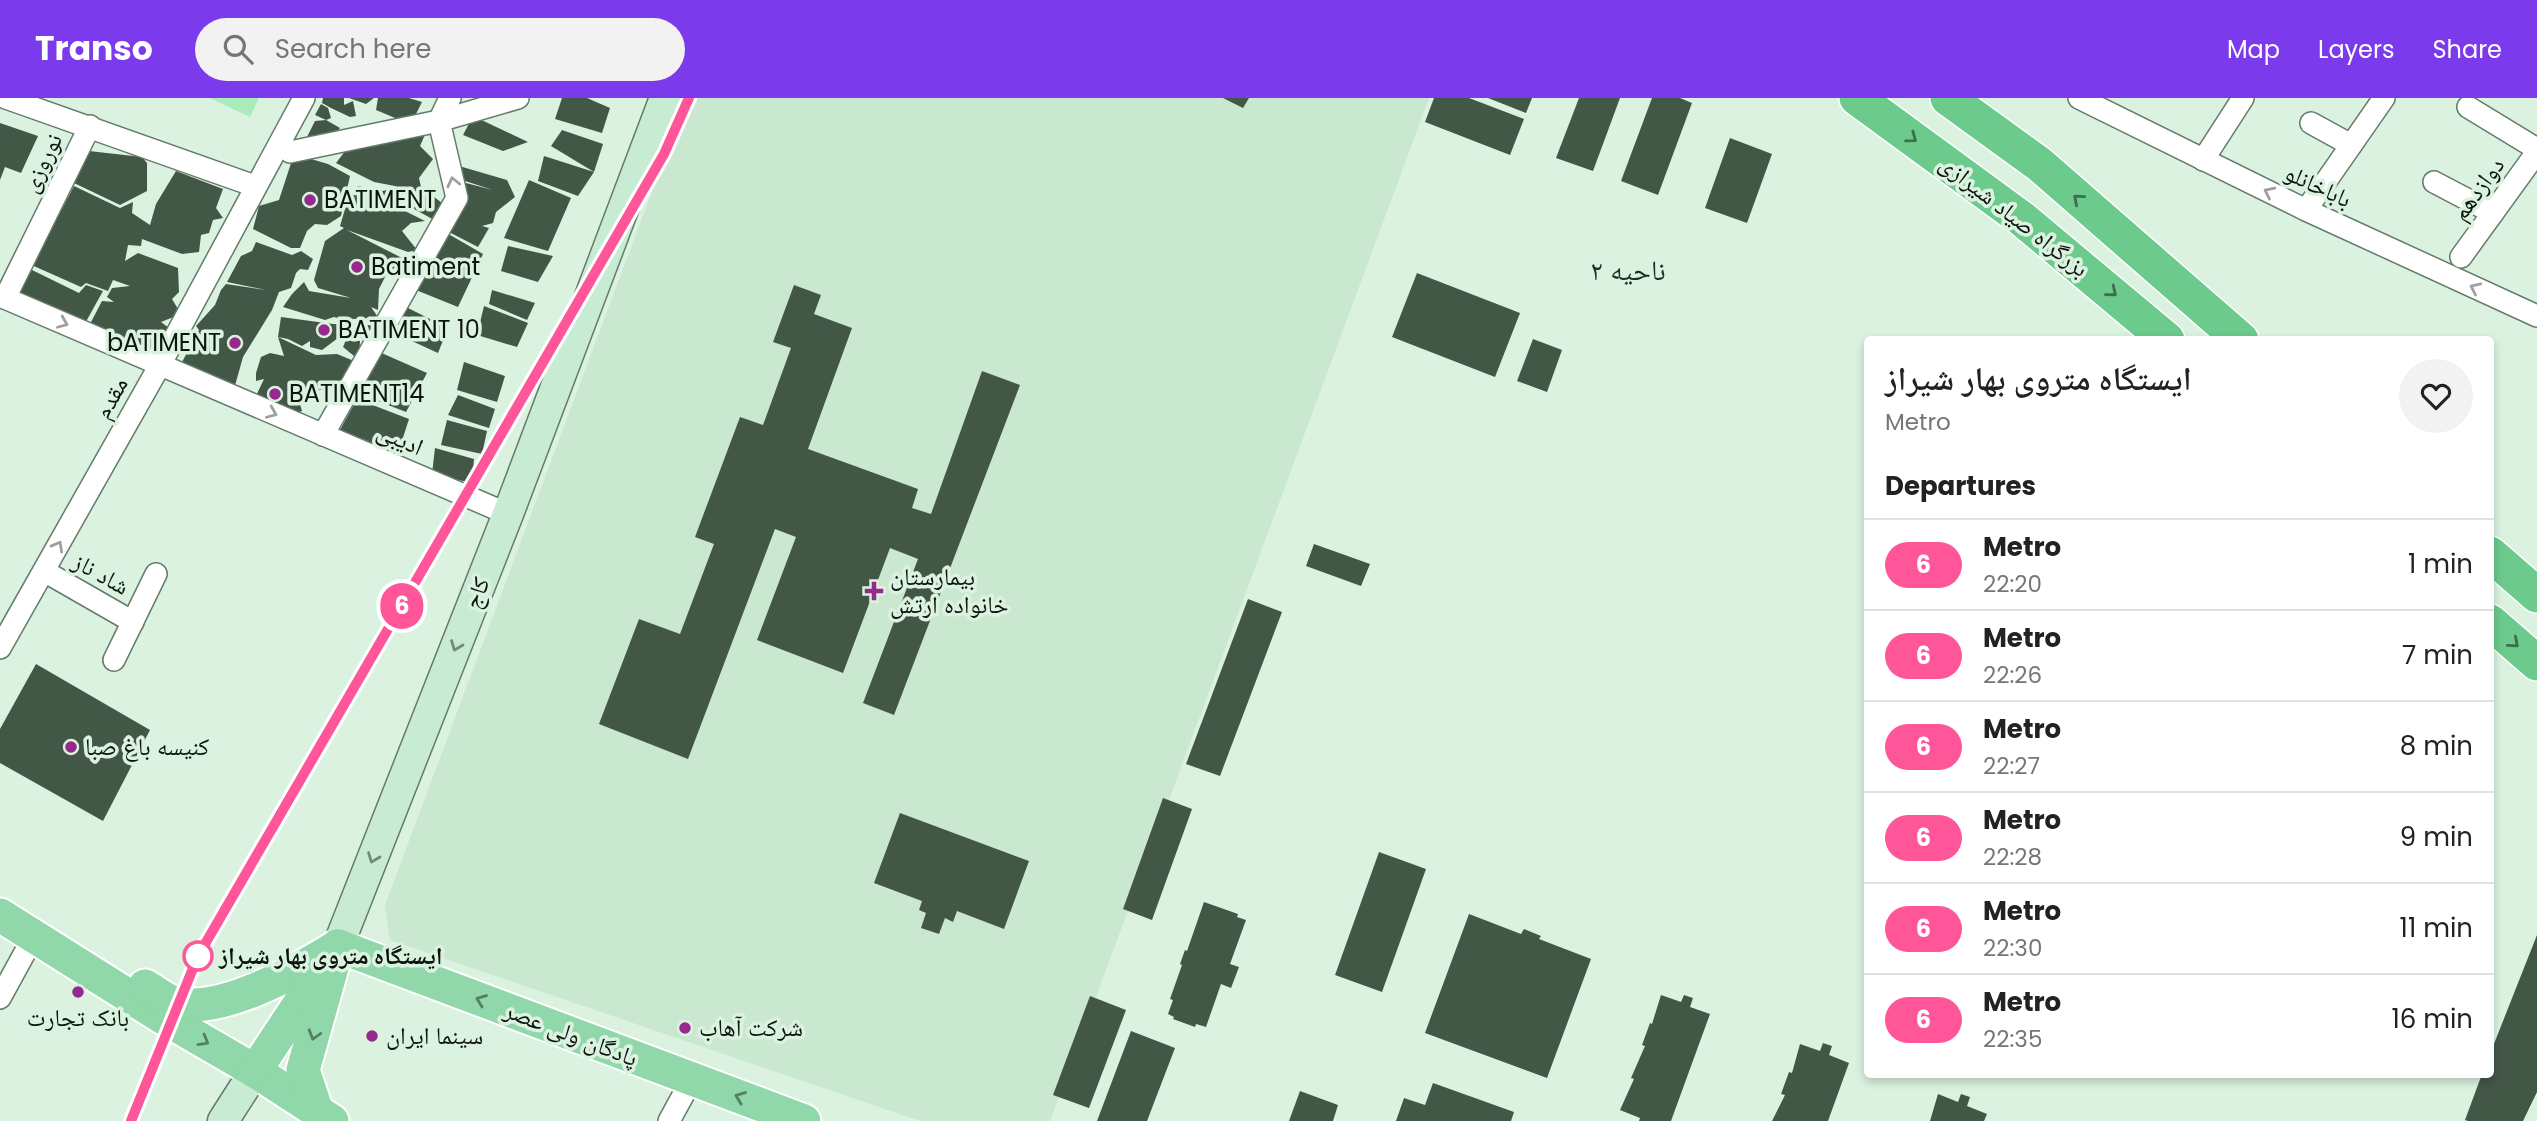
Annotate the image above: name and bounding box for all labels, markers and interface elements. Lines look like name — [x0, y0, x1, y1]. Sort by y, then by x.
search box — [195, 18, 685, 81]
text: Transo — [35, 25, 153, 72]
icon: search — [219, 30, 257, 68]
text: Search here — [275, 31, 431, 67]
text: Map — [2227, 33, 2280, 66]
text: Layers — [2318, 33, 2394, 66]
text: Share — [2432, 33, 2502, 66]
street label: نوروزی — [13, 127, 70, 198]
one-way arrow — [1905, 130, 1917, 142]
street label: بزرگراه صیاد شیرازی — [1933, 147, 2096, 284]
street label: دوازدهم — [2443, 150, 2512, 227]
street label: باباخانلو — [2279, 156, 2357, 215]
one-way arrow — [447, 176, 462, 188]
place label: BATIMENT — [324, 183, 437, 216]
one-way arrow — [2264, 186, 2276, 200]
marker: BATIMENT — [302, 192, 318, 208]
one-way arrow — [2074, 195, 2087, 207]
place label: Batiment — [371, 250, 480, 283]
district label: ناحیه ۲ — [1590, 251, 1666, 290]
marker: Batiment — [349, 259, 365, 275]
one-way arrow — [2470, 282, 2482, 296]
one-way arrow — [2104, 284, 2116, 297]
place label: BATIMENT 10 — [338, 313, 480, 346]
one-way arrow — [55, 315, 68, 329]
marker: BATIMENT 10 — [316, 322, 332, 338]
place label: bATIMENT — [107, 326, 221, 359]
marker: bATIMENT — [227, 335, 243, 351]
text: ایستگاه متروی بهار شیراز — [1885, 355, 2192, 402]
button: heart — [2399, 359, 2473, 433]
street label: مقدم — [86, 371, 136, 425]
place label: BATIMENT14 — [289, 377, 424, 410]
marker: BATIMENT14 — [267, 386, 283, 402]
one-way arrow — [265, 404, 277, 418]
text: Metro — [1885, 406, 1951, 438]
street label: ادیبی — [372, 414, 428, 463]
text: Departures — [1885, 468, 2036, 504]
text: Metro — [1983, 529, 2061, 565]
one-way arrow — [50, 541, 63, 554]
street label: شاد ناز — [66, 544, 136, 603]
text: 1 min — [2408, 546, 2473, 582]
text: 6 — [1916, 548, 1931, 581]
place label: بیمارستان خانواده ارتش — [890, 560, 1009, 621]
text: 22:20 — [1983, 568, 2042, 600]
street label: کاج — [456, 572, 498, 613]
marker: بیمارستان خانواده ارتش — [864, 581, 884, 601]
line badge: 6 — [379, 583, 425, 629]
text: 6 — [394, 589, 410, 622]
text: Metro — [1983, 620, 2061, 656]
one-way arrow — [2505, 635, 2518, 647]
text: 7 min — [2402, 637, 2473, 673]
one-way arrow — [451, 639, 465, 651]
text: 6 — [1916, 639, 1931, 672]
text: 22:26 — [1983, 659, 2042, 691]
text: Metro — [1983, 711, 2061, 747]
text: 8 min — [2400, 728, 2473, 764]
place label: کنیسه باغ صبا — [85, 730, 209, 763]
text: 6 — [1916, 730, 1931, 763]
marker: کنیسه باغ صبا — [63, 739, 79, 755]
text: 22:27 — [1983, 750, 2040, 782]
text: Metro — [1983, 802, 2061, 838]
text: 9 min — [2400, 819, 2473, 855]
text: 6 — [1916, 821, 1931, 854]
text: 22:28 — [1983, 841, 2042, 873]
one-way arrow — [368, 851, 382, 863]
text: Metro — [1983, 893, 2061, 929]
text: 11 min — [2400, 910, 2473, 946]
text: 6 — [1916, 912, 1931, 945]
text: 22:30 — [1983, 932, 2042, 964]
place label: ایستگاه متروی بهار شیراز — [218, 939, 443, 972]
marker: ایستگاه متروی بهار شیراز — [183, 941, 213, 971]
marker: بانک تجارت — [70, 984, 86, 1000]
text: Metro — [1983, 984, 2061, 1020]
street label: پادگان ولی عصر — [499, 993, 643, 1074]
one-way arrow — [476, 994, 488, 1008]
place label: بانک تجارت — [27, 1001, 129, 1034]
text: 16 min — [2391, 1001, 2473, 1037]
text: 6 — [1916, 1003, 1931, 1036]
place label: شرکت آهاب — [699, 1011, 803, 1044]
place label: سینما ایران — [386, 1019, 483, 1052]
marker: شرکت آهاب — [677, 1020, 693, 1036]
text: 22:35 — [1983, 1023, 2042, 1055]
marker: سینما ایران — [364, 1028, 380, 1044]
one-way arrow — [307, 1029, 322, 1041]
one-way arrow — [196, 1033, 209, 1046]
one-way arrow — [734, 1091, 746, 1105]

